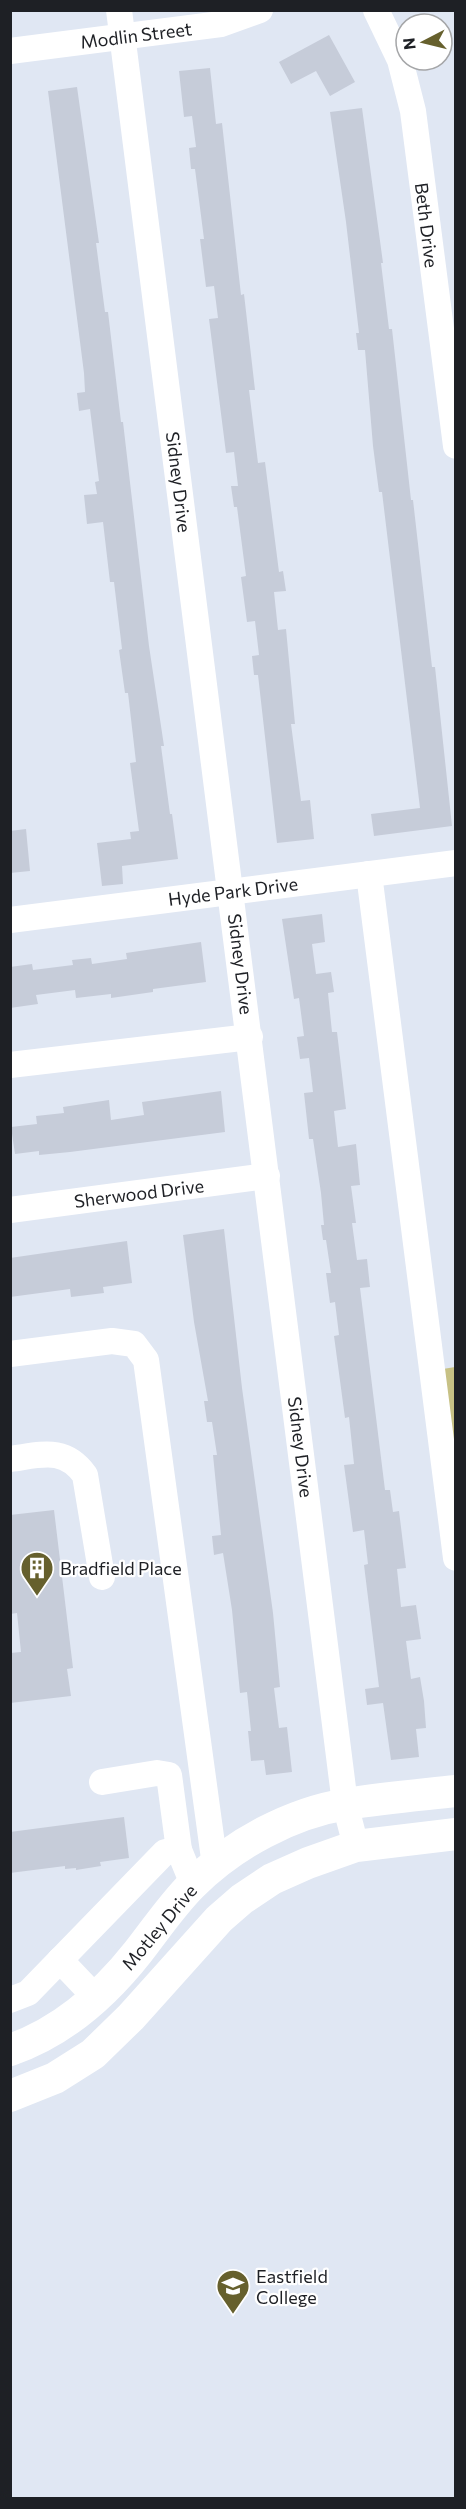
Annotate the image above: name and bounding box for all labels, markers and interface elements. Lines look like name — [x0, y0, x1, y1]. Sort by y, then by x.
north arrow — [394, 12, 454, 72]
street label: Modlin Street — [79, 17, 193, 53]
text: N — [398, 37, 419, 51]
street label: Beth Drive — [411, 181, 443, 269]
street label: Sidney Drive — [162, 430, 196, 534]
street label: Hyde Park Drive — [167, 872, 299, 910]
street label: Sidney Drive — [224, 912, 258, 1016]
street label: Sherwood Drive — [73, 1174, 205, 1212]
street label: Sidney Drive — [284, 1395, 318, 1499]
building icon: Bradfield Place — [19, 1550, 55, 1597]
place label: Bradfield Place — [60, 1557, 182, 1579]
street label: Motley Drive — [117, 1880, 201, 1974]
place label: Eastfield College — [256, 2265, 328, 2308]
school or university icon: Eastfield College — [215, 2268, 251, 2315]

